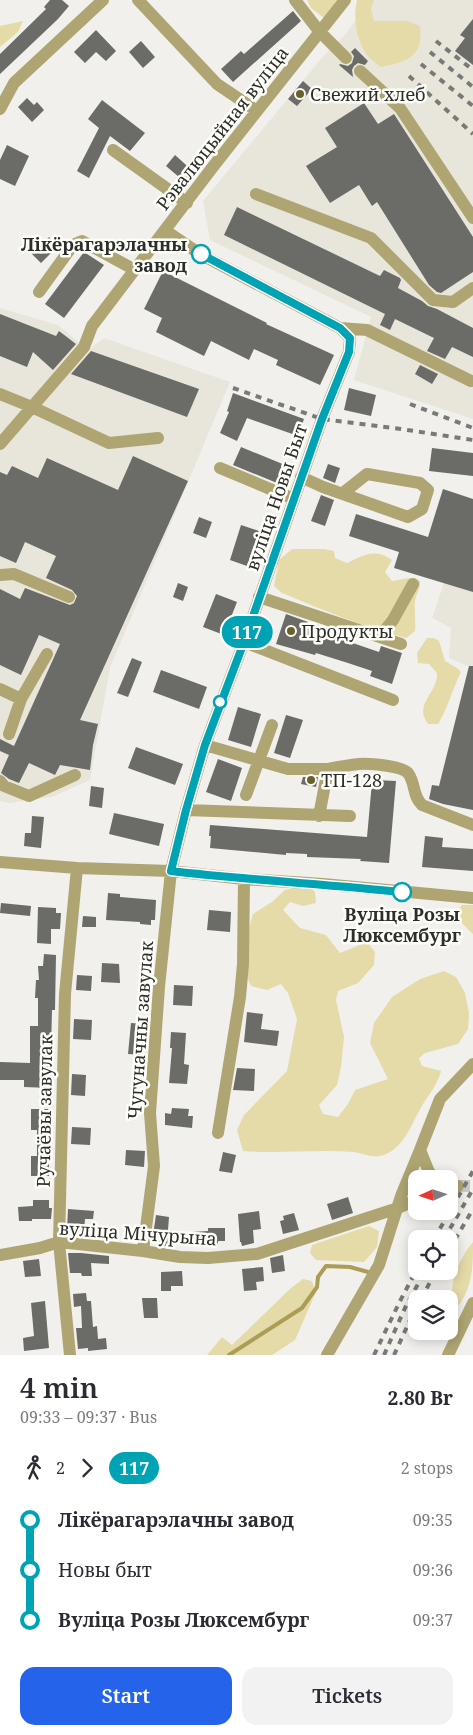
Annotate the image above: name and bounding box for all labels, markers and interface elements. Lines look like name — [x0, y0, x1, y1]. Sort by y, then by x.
street label: Рэвалюцыйная вуліца — [150, 41, 294, 215]
place label: Свежий хлеб — [310, 82, 426, 106]
marker: Свежий хлеб — [294, 88, 306, 100]
place label: Лікёрагарэлачны завод — [21, 232, 187, 277]
marker: Лікёрагарэлачны завод — [191, 244, 211, 264]
street label: вуліца Новы Быт — [240, 420, 313, 574]
line badge: 117 — [218, 616, 276, 648]
place label: Продукты — [301, 619, 394, 643]
text: 117 — [232, 620, 262, 644]
marker: Продукты — [285, 625, 297, 637]
unlabelled marker — [213, 695, 227, 709]
place label: ТП-128 — [321, 768, 382, 792]
marker: ТП-128 — [305, 774, 317, 786]
marker: Вуліца Розы Люксембург — [392, 882, 412, 902]
place label: Вуліца Розы Люксембург — [343, 902, 461, 947]
street label: Чугуначны завулак — [122, 940, 158, 1120]
street label: Ручаёвы завулак — [31, 1034, 57, 1188]
north arrow — [408, 1170, 458, 1220]
map controls — [408, 1170, 458, 1340]
street label: вуліца Мічурына — [58, 1216, 218, 1250]
button: locate — [408, 1230, 458, 1280]
button: layers — [408, 1290, 458, 1340]
text: 4 min — [20, 1368, 98, 1406]
text: 2.80 Br — [388, 1385, 453, 1411]
text: 09:33 – 09:37 · Bus — [20, 1406, 157, 1428]
icon: walk — [20, 1454, 48, 1482]
icon: forward — [73, 1454, 101, 1482]
text: 117 — [119, 1456, 149, 1480]
text: 2 — [56, 1457, 65, 1479]
text: 2 stops — [401, 1457, 453, 1479]
text: Лікёрагарэлачны завод — [58, 1507, 294, 1533]
text: 09:35 — [413, 1509, 453, 1531]
text: Новы быт — [58, 1557, 152, 1583]
text: 09:36 — [413, 1559, 453, 1581]
text: Вуліца Розы Люксембург — [58, 1607, 309, 1633]
text: 09:37 — [413, 1609, 453, 1631]
button: Start — [20, 1667, 232, 1725]
button: Tickets — [242, 1667, 453, 1725]

